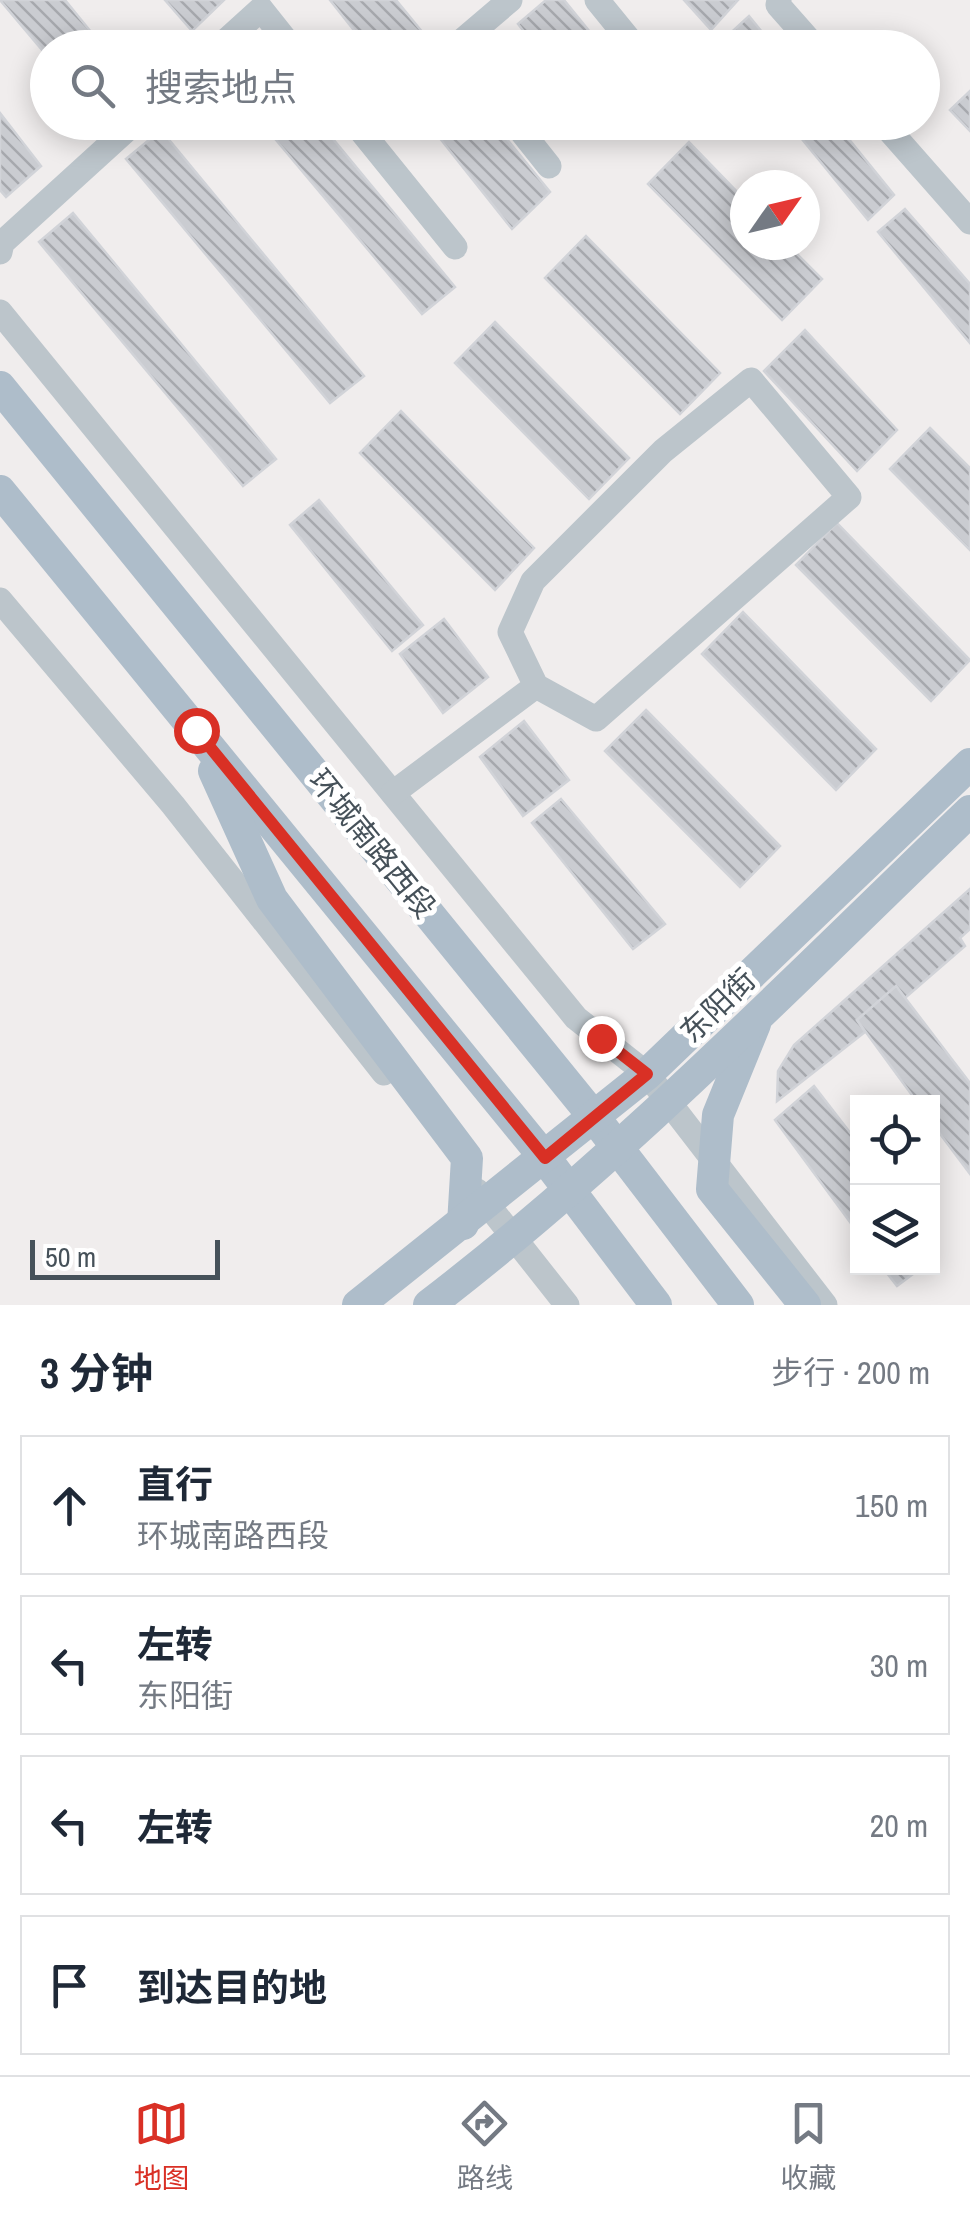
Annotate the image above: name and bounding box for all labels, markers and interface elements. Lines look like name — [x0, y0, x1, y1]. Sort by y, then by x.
search box — [30, 30, 940, 140]
icon: search — [65, 58, 120, 113]
text: 搜索地点 — [145, 62, 297, 113]
north arrow — [730, 170, 820, 260]
route start — [174, 708, 220, 754]
street label: 环城南路西段 — [301, 761, 445, 926]
street label: 东阳街 — [671, 960, 764, 1051]
route end — [579, 1016, 625, 1062]
map controls — [850, 1095, 940, 1275]
button: locate — [850, 1095, 940, 1185]
button: layers — [850, 1185, 940, 1275]
scale bar — [30, 1235, 220, 1280]
text: 50 m — [45, 1238, 96, 1276]
text: 3 分钟 — [40, 1345, 153, 1401]
text: 步行 · 200 m — [771, 1351, 930, 1394]
text: 直行 — [137, 1459, 213, 1510]
icon: ahead — [42, 1478, 97, 1533]
text: 150 m — [855, 1484, 928, 1527]
text: 环城南路西段 — [137, 1514, 329, 1557]
text: 左转 — [137, 1619, 213, 1670]
icon: left — [42, 1638, 97, 1693]
text: 30 m — [870, 1644, 928, 1687]
text: 东阳街 — [137, 1674, 233, 1717]
icon: left — [42, 1798, 97, 1853]
text: 左转 — [137, 1802, 213, 1853]
text: 20 m — [870, 1804, 928, 1847]
icon: arrive — [42, 1958, 97, 2013]
text: 到达目的地 — [137, 1962, 327, 2013]
tab: 地图 — [134, 2096, 190, 2197]
tab: 路线 — [457, 2096, 513, 2197]
tab: 收藏 — [780, 2096, 836, 2197]

